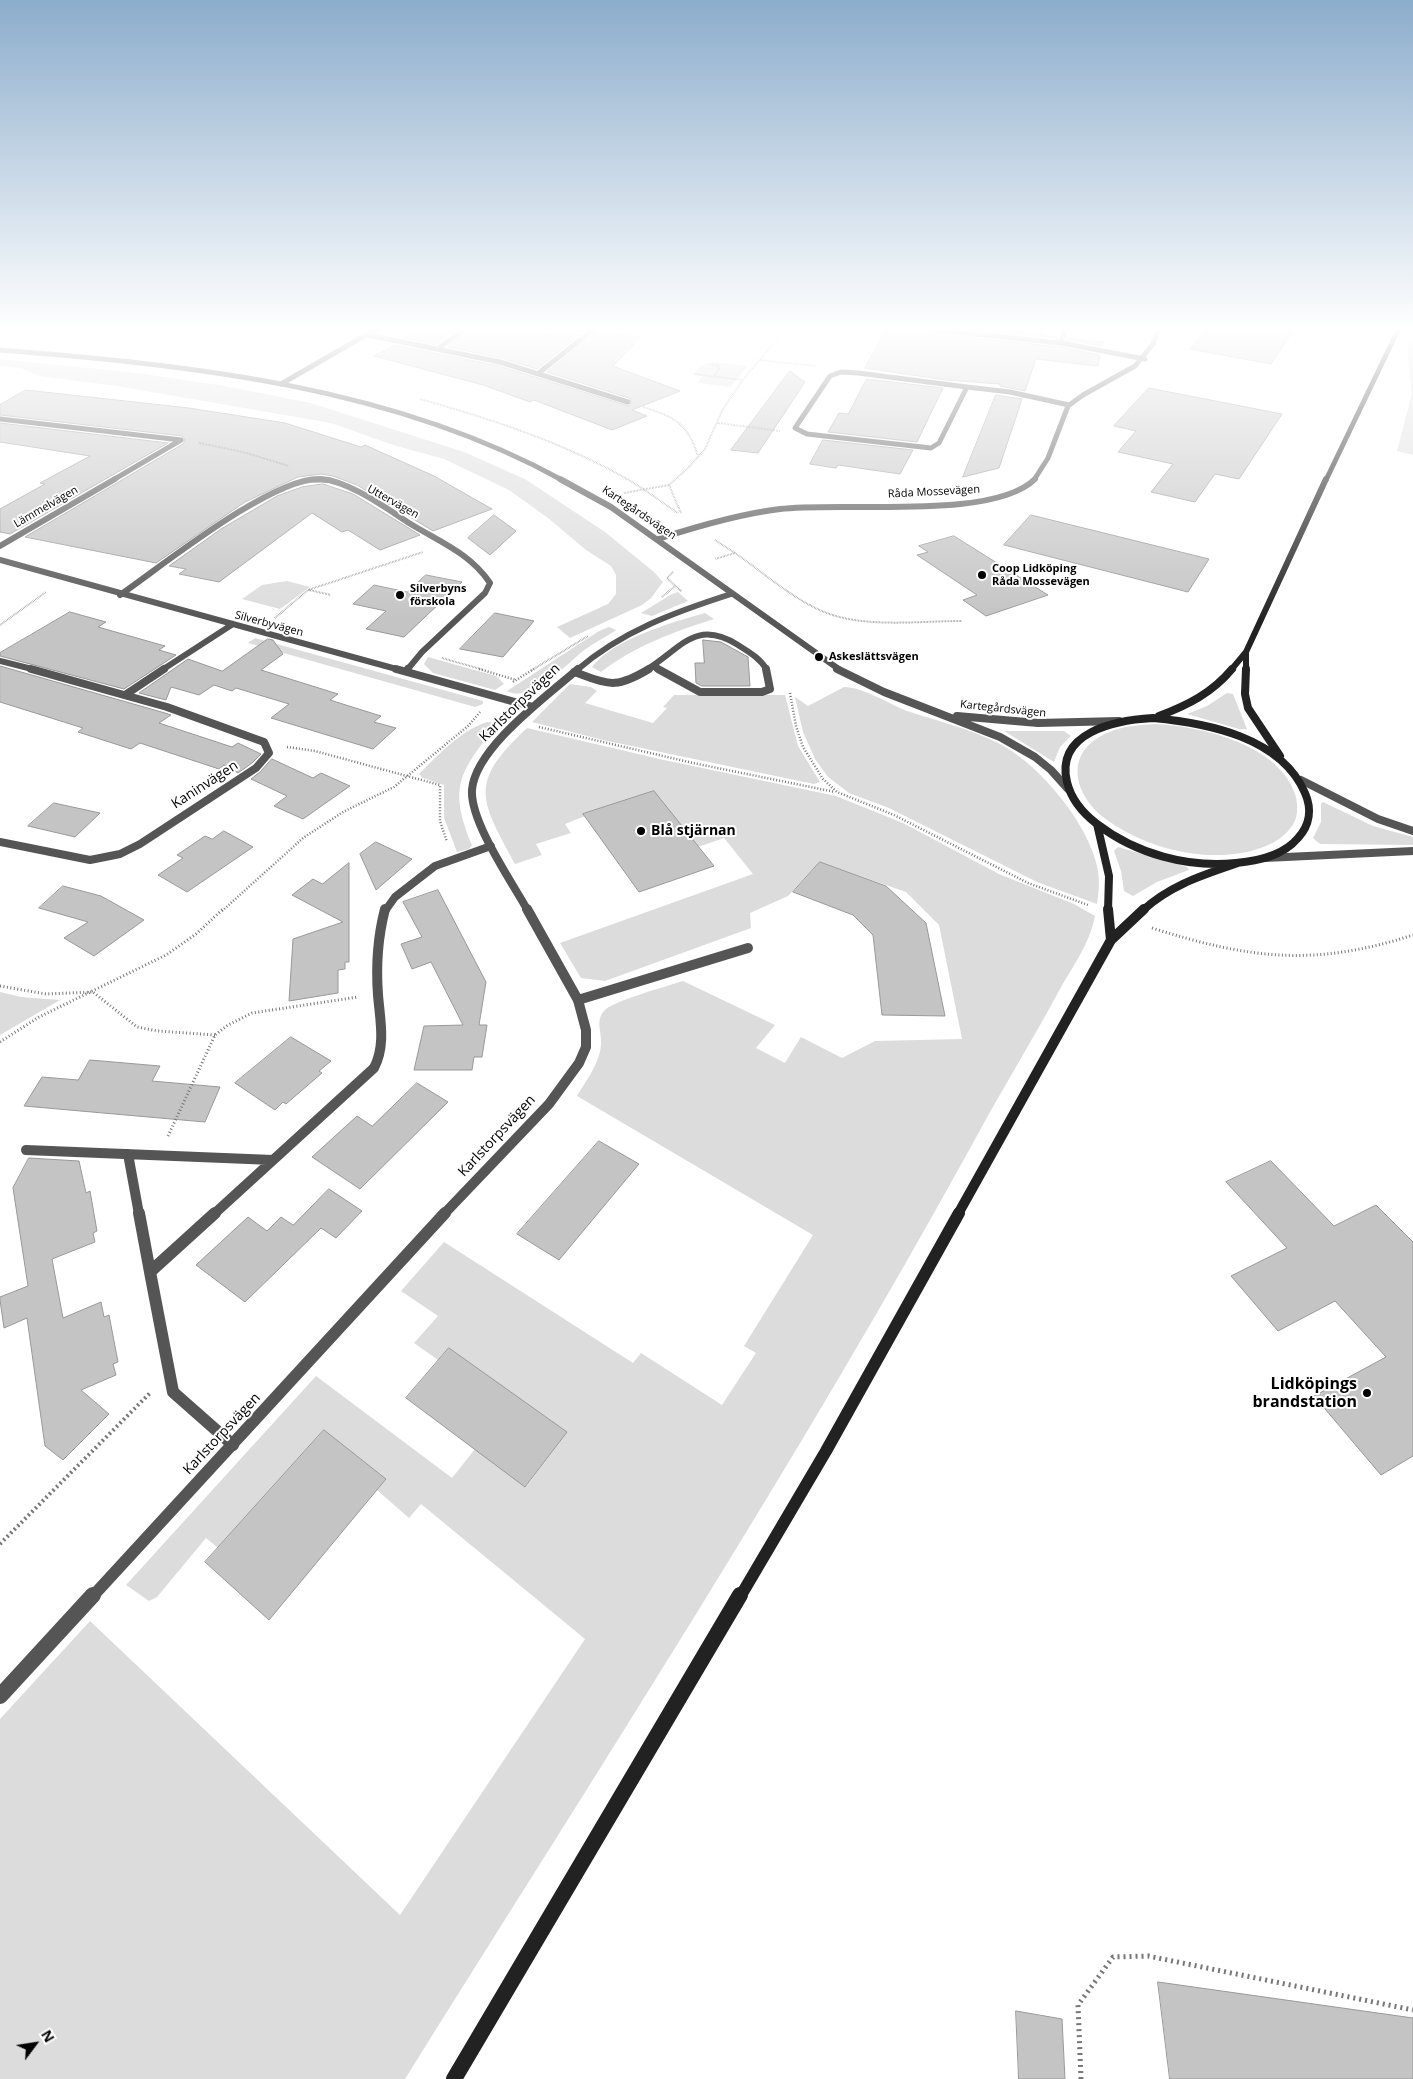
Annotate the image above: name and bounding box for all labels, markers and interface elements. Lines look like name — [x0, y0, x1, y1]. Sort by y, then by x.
street label: Uttervägen — [365, 482, 421, 522]
street label: Lämmelvägen — [12, 483, 80, 531]
street label: Kartegårdsvägen — [599, 483, 679, 543]
street label: Råda Mossevägen — [888, 483, 980, 501]
place label: Coop Lidköping Råda Mossevägen — [992, 562, 1090, 588]
marker: Coop Lidköping Råda Mossevägen — [976, 569, 988, 581]
place label: Silverbyns förskola — [410, 582, 466, 608]
marker: Silverbyns förskola — [394, 589, 406, 601]
street label: Silverbyvägen — [233, 609, 305, 639]
place label: Askeslättsvägen — [829, 650, 919, 664]
marker: Askeslättsvägen — [813, 651, 825, 663]
street label: Karlstorpsvägen — [476, 660, 564, 746]
street label: Kartegårdsvägen — [959, 698, 1047, 720]
street label: Kaninvägen — [169, 757, 241, 813]
place label: Blå stjärnan — [651, 823, 736, 839]
marker: Blå stjärnan — [635, 825, 647, 837]
street label: Karlstorpsvägen — [455, 1092, 539, 1180]
place label: Lidköpings brandstation — [1252, 1374, 1357, 1412]
marker: Lidköpings brandstation — [1361, 1387, 1373, 1399]
street label: Karlstorpsvägen — [180, 1390, 264, 1478]
north arrow — [10, 2019, 60, 2069]
text: N — [37, 2026, 59, 2046]

